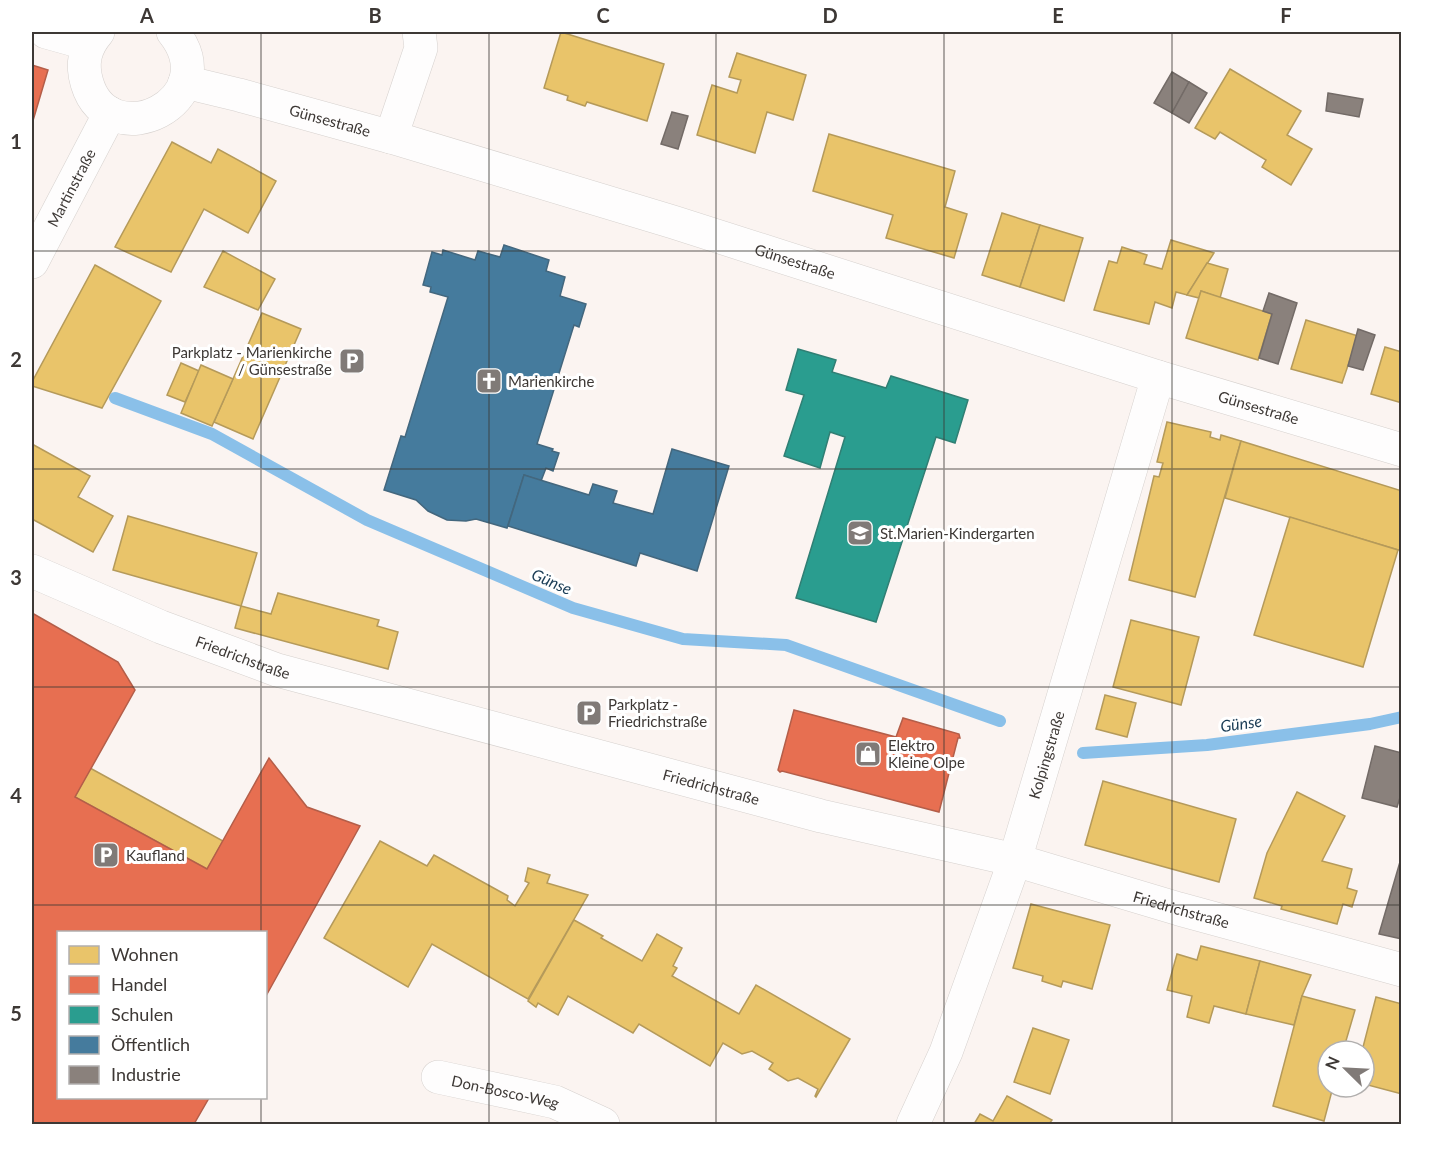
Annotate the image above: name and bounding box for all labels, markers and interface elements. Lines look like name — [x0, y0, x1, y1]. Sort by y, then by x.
text: A — [139, 3, 154, 27]
text: B — [368, 3, 382, 27]
text: C — [596, 3, 610, 27]
text: D — [822, 3, 838, 27]
text: E — [1052, 3, 1064, 27]
text: F — [1280, 3, 1292, 27]
street label: Günsestraße — [287, 100, 373, 140]
text: 1 — [10, 129, 22, 153]
street label: Martinstraße — [43, 145, 99, 230]
street label: Günsestraße — [753, 240, 838, 282]
place label: Parkplatz - Marienkirche / Günsestraße — [172, 343, 332, 378]
parking icon: Parkplatz - Marienkirche / Günsestraße — [337, 346, 367, 376]
text: 2 — [10, 347, 22, 371]
church icon: Marienkirche — [474, 366, 504, 396]
place label: Marienkirche — [508, 372, 594, 390]
street label: Günsestraße — [1216, 387, 1301, 428]
school or university icon: St.Marien-Kindergarten — [845, 518, 875, 548]
place label: St.Marien-Kindergarten — [880, 524, 1035, 542]
water label: Günse — [529, 564, 575, 598]
text: 3 — [10, 565, 22, 589]
street label: Friedrichstraße — [193, 632, 292, 682]
place label: Parkplatz - Friedrichstraße — [608, 695, 707, 730]
parking icon: Parkplatz - Friedrichstraße — [574, 698, 604, 728]
street label: Kolpingstraße — [1025, 708, 1068, 801]
water label: Günse — [1219, 711, 1263, 735]
place label: Elektro Kleine Olpe — [888, 736, 965, 771]
shop icon: Elektro Kleine Olpe — [853, 739, 883, 769]
street label: Friedrichstraße — [661, 765, 762, 808]
text: 4 — [10, 783, 22, 807]
parking icon: Kaufland — [91, 840, 121, 870]
place label: Kaufland — [126, 846, 185, 864]
street label: Friedrichstraße — [1131, 887, 1232, 931]
legend — [57, 931, 267, 1099]
text: Wohnen — [111, 943, 178, 965]
text: Handel — [111, 973, 167, 995]
text: 5 — [10, 1001, 22, 1025]
text: Schulen — [111, 1003, 173, 1025]
text: Öffentlich — [111, 1033, 190, 1055]
north arrow — [1316, 1039, 1376, 1099]
text: N — [1321, 1053, 1343, 1072]
text: Industrie — [111, 1063, 181, 1085]
street label: Don-Bosco-Weg — [450, 1071, 563, 1112]

